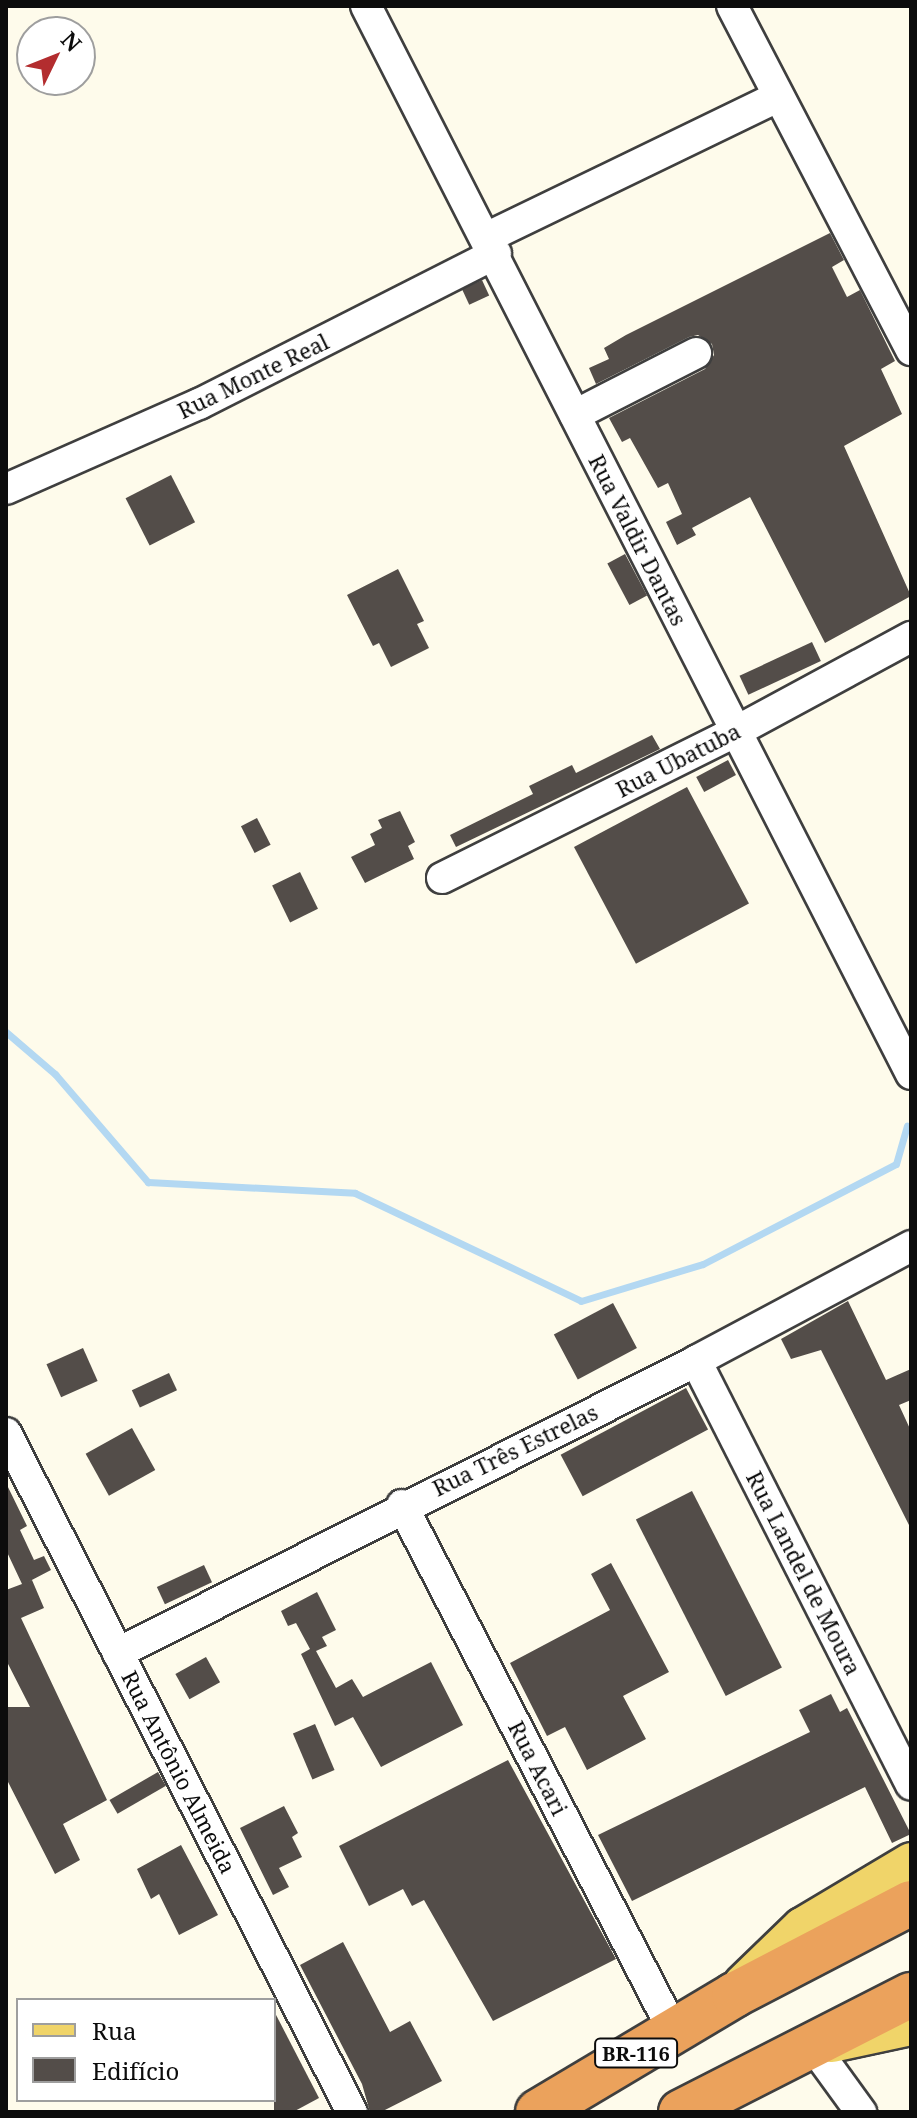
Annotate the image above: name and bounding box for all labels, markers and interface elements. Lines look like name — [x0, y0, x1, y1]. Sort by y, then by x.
north arrow — [16, 16, 96, 96]
text: N — [55, 24, 89, 58]
street label: Rua Monte Real — [173, 328, 333, 424]
street label: Rua Valdir Dantas — [583, 450, 693, 630]
street label: Rua Ubatuba — [612, 717, 744, 803]
street label: Rua Três Estrelas — [428, 1399, 602, 1501]
street label: Rua Landel de Moura — [741, 1467, 867, 1679]
street label: Rua Antônio Almeida — [116, 1666, 242, 1878]
street label: Rua Acari — [503, 1716, 573, 1820]
legend — [16, 1998, 276, 2102]
text: Rua — [92, 2014, 137, 2047]
road number: BR-116 — [594, 2037, 678, 2069]
text: Edifício — [92, 2054, 179, 2087]

